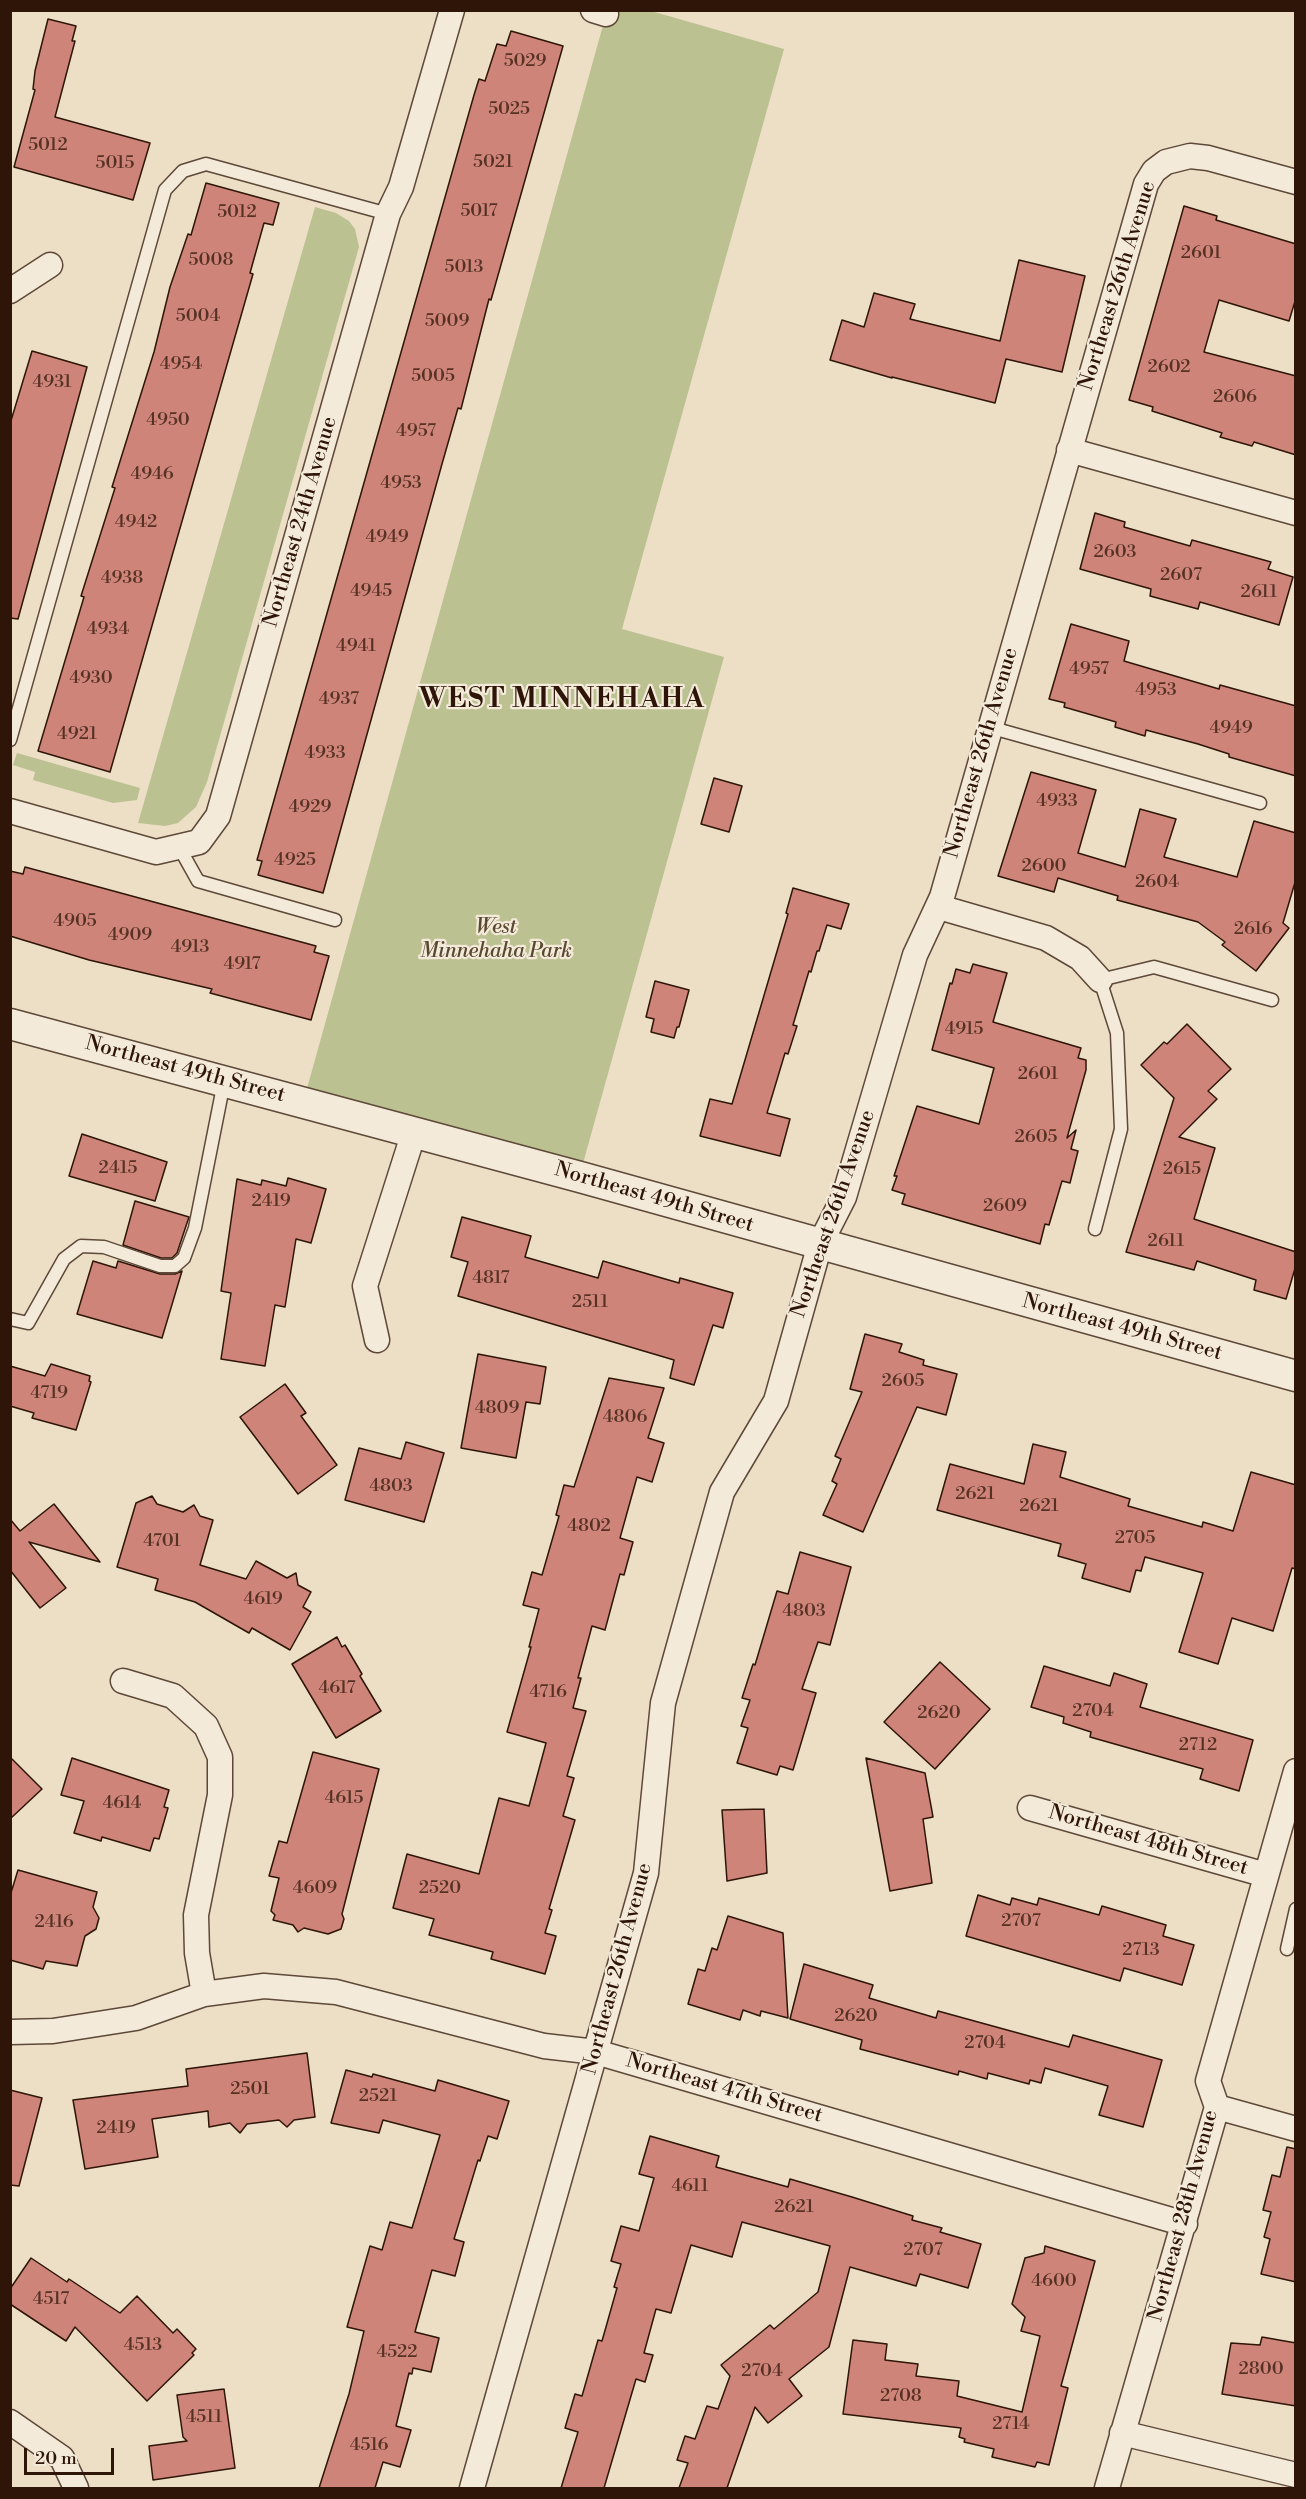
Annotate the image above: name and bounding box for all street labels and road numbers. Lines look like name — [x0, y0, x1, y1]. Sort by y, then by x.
street label: Northeast 26th Avenue — [1074, 178, 1162, 394]
street label: Northeast 24th Avenue — [259, 414, 343, 630]
street label: Northeast 26th Avenue — [940, 645, 1024, 861]
street label: Northeast 49th Street — [82, 1031, 288, 1109]
street label: Northeast 26th Avenue — [787, 1107, 881, 1321]
street label: Northeast 49th Street — [551, 1157, 757, 1239]
street label: Northeast 49th Street — [1019, 1289, 1225, 1367]
street label: Northeast 48th Street — [1045, 1800, 1251, 1882]
street label: Northeast 26th Avenue — [578, 1861, 658, 2077]
street label: Northeast 47th Street — [623, 2049, 825, 2129]
street label: Northeast 28th Avenue — [1144, 2107, 1224, 2325]

